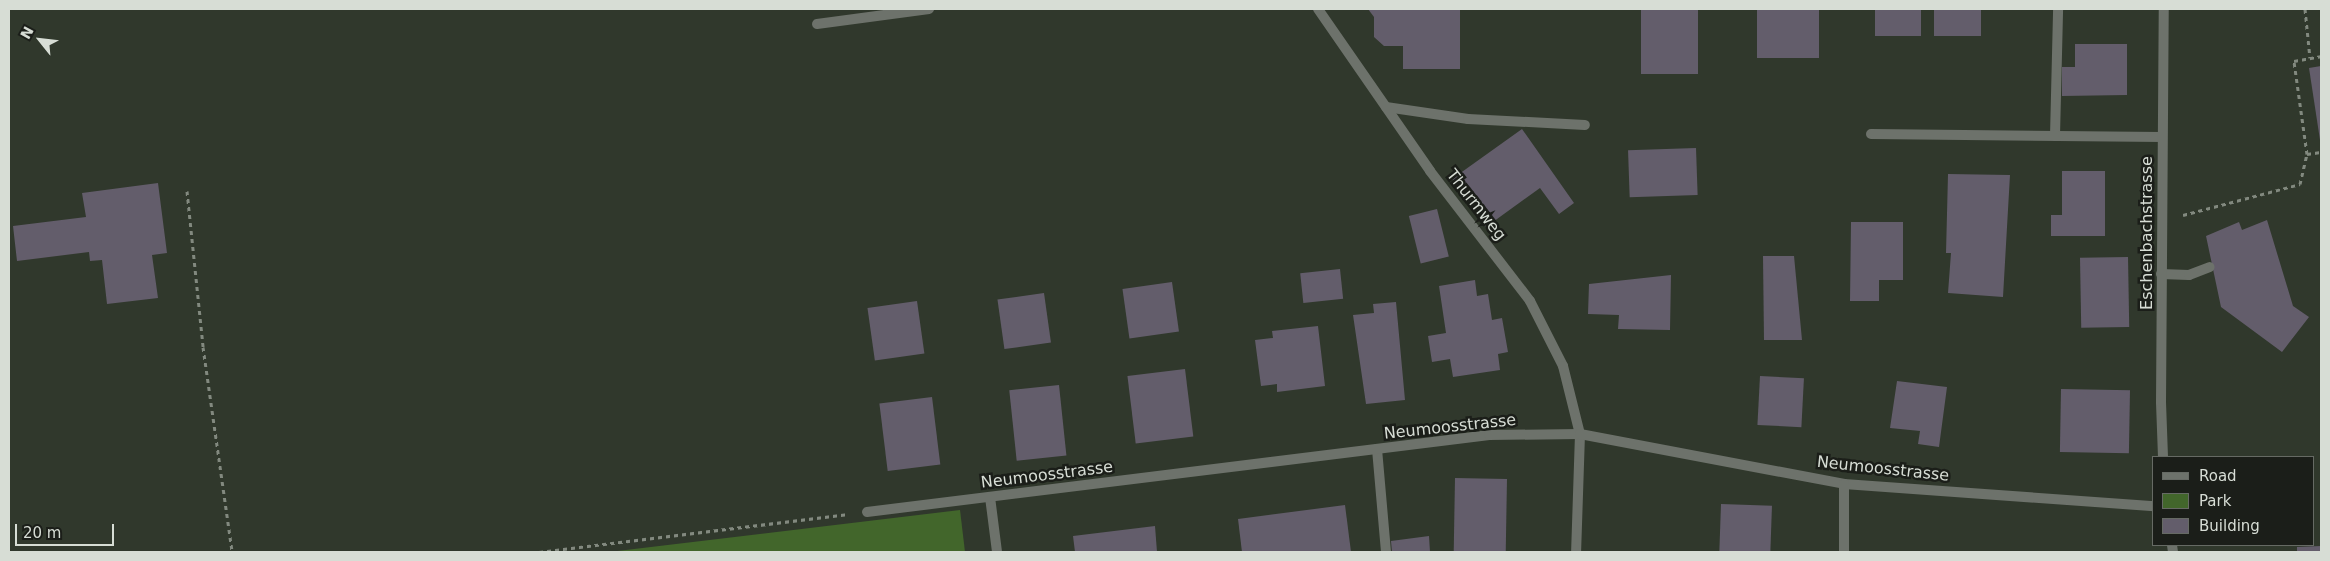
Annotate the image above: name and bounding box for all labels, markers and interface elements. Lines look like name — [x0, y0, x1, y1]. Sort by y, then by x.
north arrow — [15, 15, 65, 65]
text: N — [17, 24, 37, 42]
street label: Eschenbachstrasse — [2137, 156, 2157, 310]
street label: Thurmweg — [1442, 166, 1510, 244]
street label: Neumoosstrasse — [1383, 411, 1517, 443]
street label: Neumoosstrasse — [1816, 453, 1950, 485]
legend — [2152, 456, 2315, 546]
street label: Neumoosstrasse — [980, 457, 1114, 493]
text: Road — [2199, 467, 2237, 485]
text: Park — [2199, 492, 2231, 510]
scale bar — [18, 514, 116, 546]
text: Building — [2199, 517, 2260, 535]
text: 20 m — [23, 524, 61, 542]

